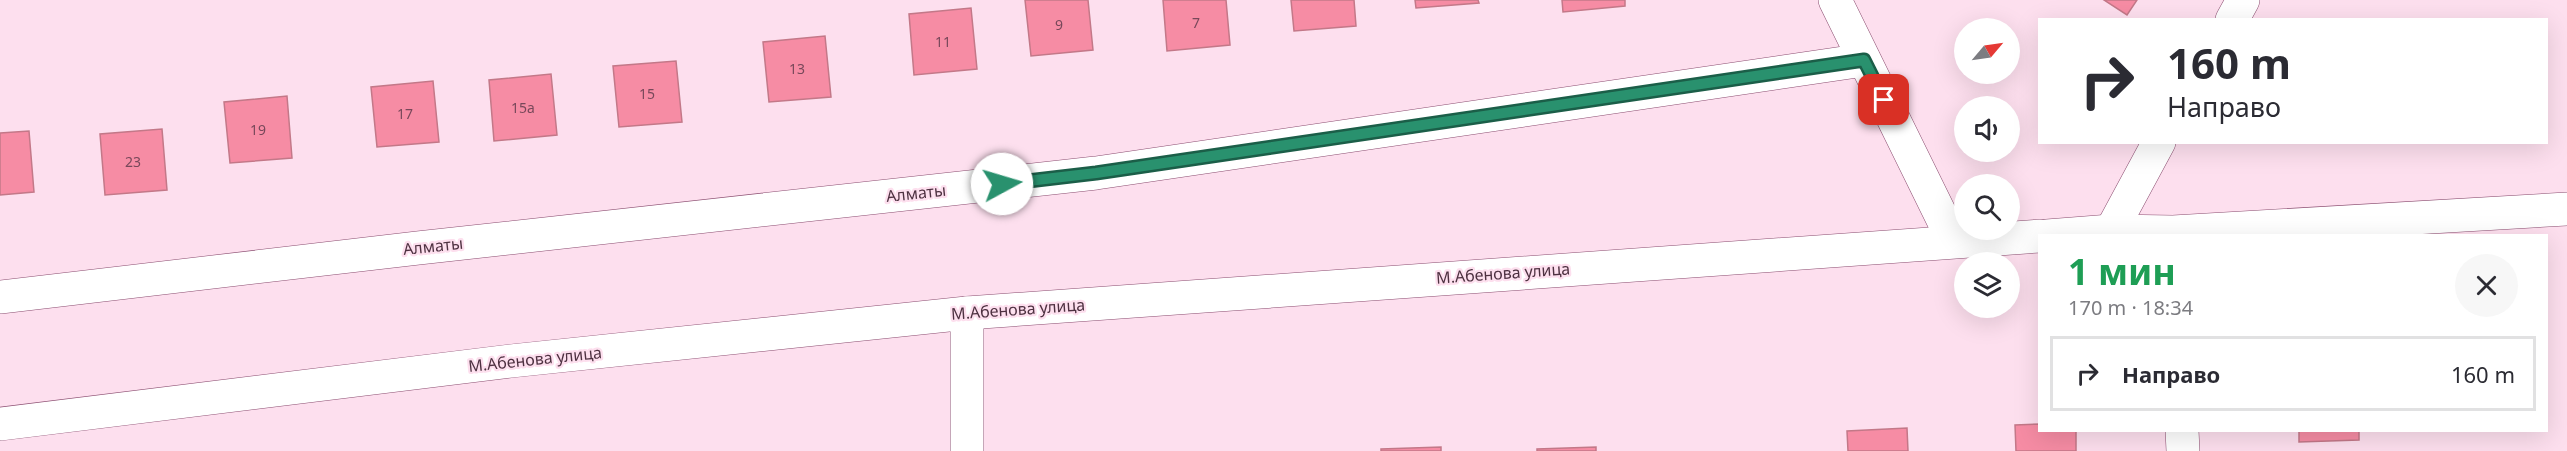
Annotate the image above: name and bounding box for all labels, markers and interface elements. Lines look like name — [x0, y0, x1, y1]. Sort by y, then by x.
house number: 7 — [1192, 13, 1200, 32]
house number: 9 — [1055, 15, 1063, 34]
north arrow — [1954, 18, 2020, 84]
map controls — [1954, 18, 2020, 318]
house number: 11 — [935, 32, 951, 51]
text: 160 m — [2167, 34, 2291, 91]
icon: right — [2068, 42, 2146, 120]
house number: 13 — [789, 59, 805, 78]
pin — [1858, 74, 1909, 125]
icon: arrive — [1867, 83, 1900, 116]
house number: 15 — [639, 84, 655, 103]
text: Направо — [2167, 88, 2281, 125]
button: sound — [1954, 96, 2020, 162]
house number: 15а — [511, 98, 535, 117]
house number: 17 — [397, 104, 413, 123]
house number: 19 — [250, 120, 266, 139]
house number: 23 — [125, 152, 141, 171]
position arrow — [970, 152, 1034, 216]
button: search — [1954, 174, 2020, 240]
street label: Алматы — [885, 179, 947, 207]
street label: Алматы — [402, 232, 464, 260]
text: 1 мин — [2068, 247, 2176, 296]
button: layers — [1954, 252, 2020, 318]
button: close — [2455, 254, 2518, 317]
street label: М.Абенова улица — [1435, 257, 1571, 289]
street label: М.Абенова улица — [950, 293, 1086, 325]
text: 170 m · 18:34 — [2068, 294, 2193, 321]
street label: М.Абенова улица — [467, 341, 603, 377]
icon: right — [2071, 357, 2104, 390]
text: Направо — [2122, 359, 2220, 389]
text: 160 m — [2451, 359, 2515, 389]

